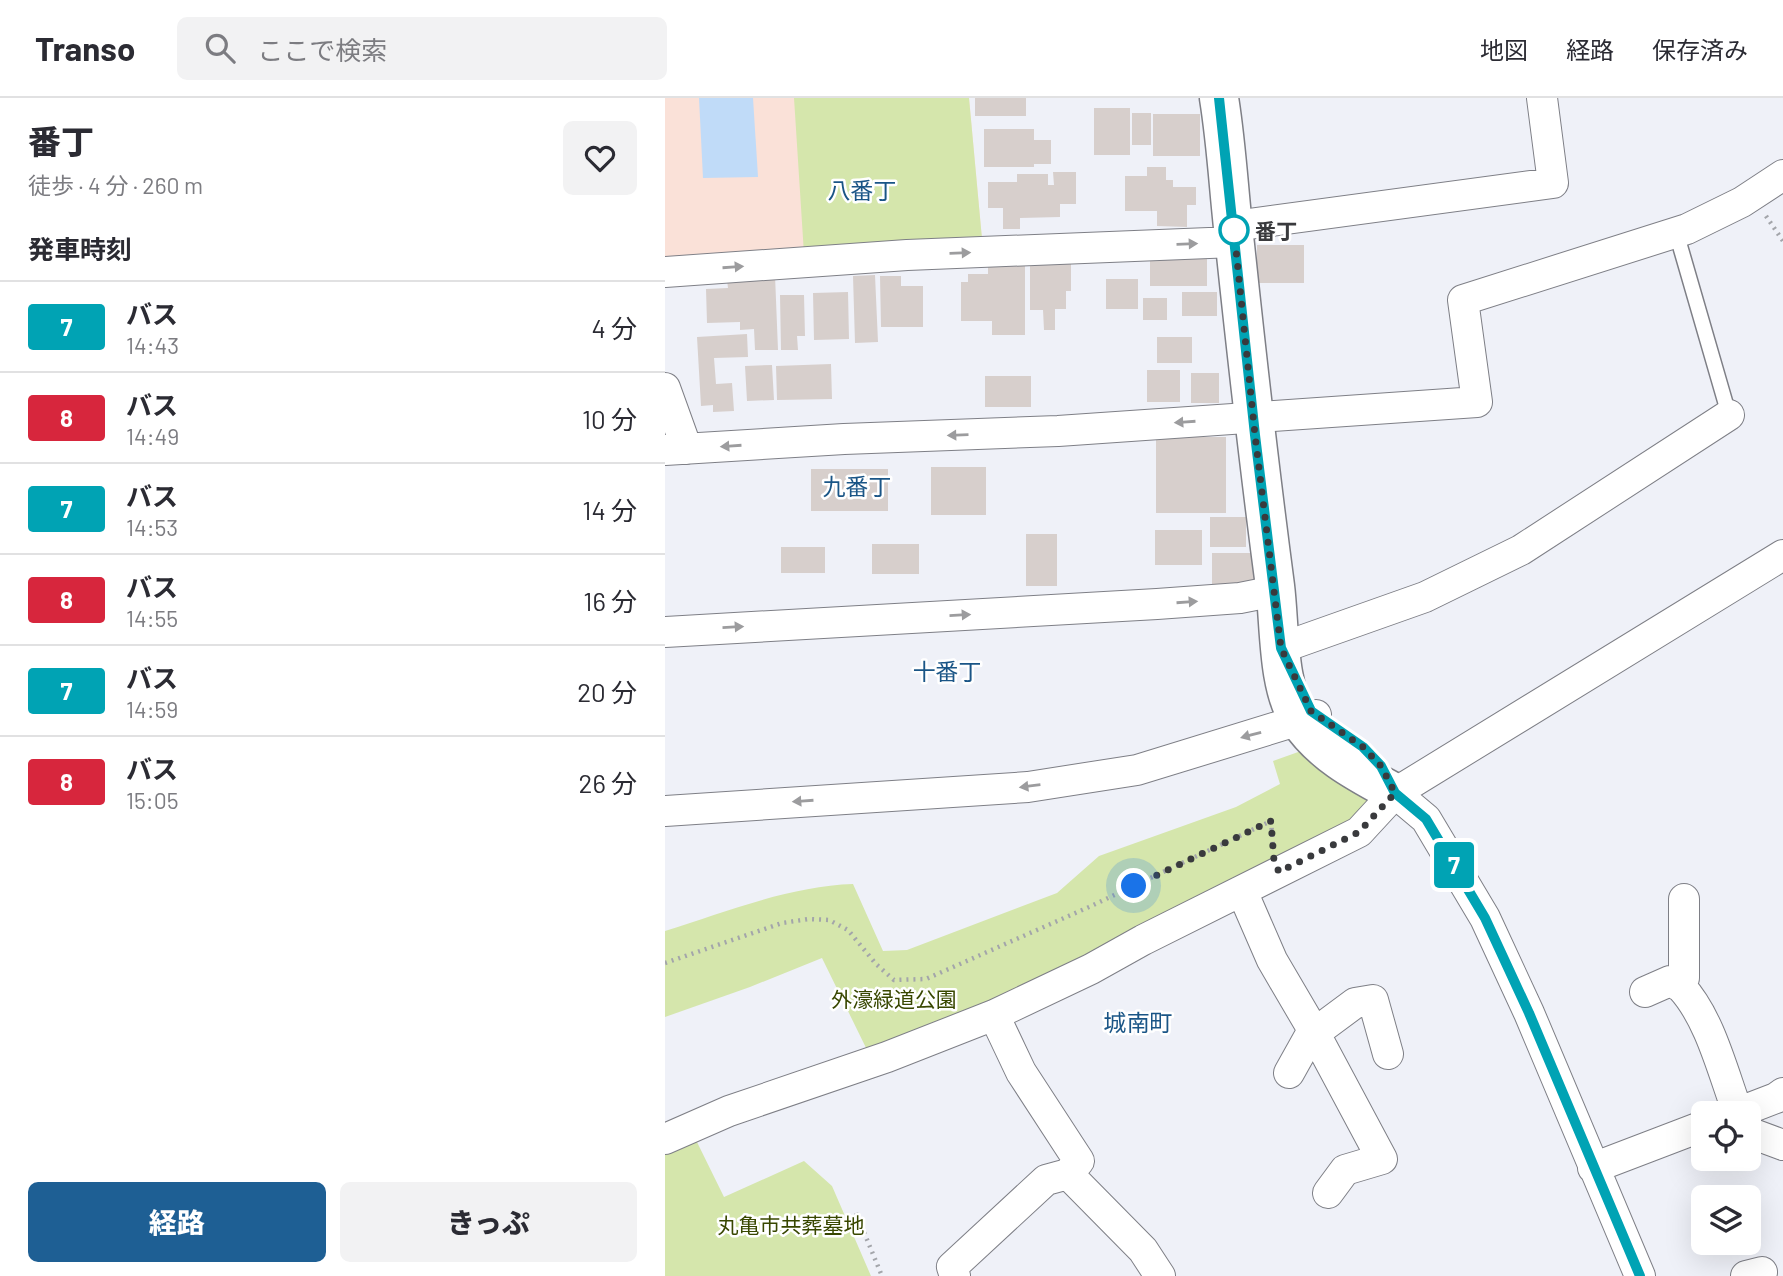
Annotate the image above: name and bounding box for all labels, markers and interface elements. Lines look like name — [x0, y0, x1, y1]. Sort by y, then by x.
search box — [177, 17, 667, 80]
text: Transo — [35, 28, 135, 68]
icon: search — [201, 29, 239, 67]
text: ここで検索 — [257, 34, 387, 65]
text: 地図 — [1480, 35, 1528, 64]
text: 経路 — [1566, 35, 1614, 64]
text: 保存済み — [1652, 35, 1748, 64]
text: 番丁 — [28, 121, 94, 161]
button: heart — [563, 121, 637, 195]
text: 徒歩 · 4 分 · 260 m — [28, 171, 203, 199]
district label: 八番丁 — [828, 176, 897, 204]
marker: 番丁 — [1219, 215, 1249, 245]
place label: 番丁 — [1255, 218, 1297, 243]
text: 発車時刻 — [28, 233, 132, 264]
one-way arrow — [1177, 239, 1199, 250]
one-way arrow — [949, 247, 971, 258]
one-way arrow — [722, 261, 744, 272]
text: バス — [126, 298, 178, 329]
text: 7 — [61, 312, 72, 341]
text: 4 分 — [591, 312, 637, 343]
text: 14:43 — [126, 331, 179, 359]
text: バス — [126, 389, 178, 420]
text: 8 — [60, 403, 73, 432]
text: 10 分 — [582, 403, 637, 434]
one-way arrow — [1174, 417, 1196, 428]
text: 14:49 — [126, 422, 179, 450]
one-way arrow — [947, 429, 969, 440]
one-way arrow — [720, 441, 742, 452]
district label: 九番丁 — [823, 472, 892, 500]
text: バス — [126, 480, 178, 511]
text: 7 — [61, 494, 72, 523]
text: 14 分 — [582, 494, 637, 525]
text: 14:53 — [126, 513, 178, 541]
text: バス — [126, 571, 178, 602]
text: 8 — [60, 585, 73, 614]
text: 16 分 — [583, 585, 637, 616]
one-way arrow — [1177, 596, 1199, 607]
text: 14:55 — [126, 604, 178, 632]
one-way arrow — [949, 609, 971, 620]
one-way arrow — [722, 621, 744, 632]
district label: 十番丁 — [913, 657, 982, 685]
text: バス — [126, 662, 178, 693]
text: 7 — [61, 676, 72, 705]
text: 20 分 — [577, 676, 637, 707]
text: 14:59 — [126, 695, 178, 723]
one-way arrow — [1240, 731, 1261, 741]
text: バス — [126, 753, 178, 784]
text: 8 — [60, 767, 73, 796]
text: 26 分 — [578, 767, 637, 798]
one-way arrow — [1019, 780, 1041, 791]
text: 15:05 — [126, 786, 179, 814]
one-way arrow — [792, 796, 814, 807]
line badge: 7 — [1431, 842, 1477, 888]
text: 7 — [1448, 850, 1460, 879]
your location — [1116, 868, 1151, 903]
park label: 外濠緑道公園 — [831, 986, 957, 1011]
district label: 城南町 — [1104, 1008, 1173, 1036]
map controls — [1691, 1101, 1761, 1255]
button: locate — [1691, 1101, 1761, 1171]
button: 経路 — [28, 1182, 326, 1262]
button: きっぷ — [340, 1182, 637, 1262]
button: layers — [1691, 1185, 1761, 1255]
park label: 丸亀市共葬墓地 — [718, 1212, 865, 1237]

